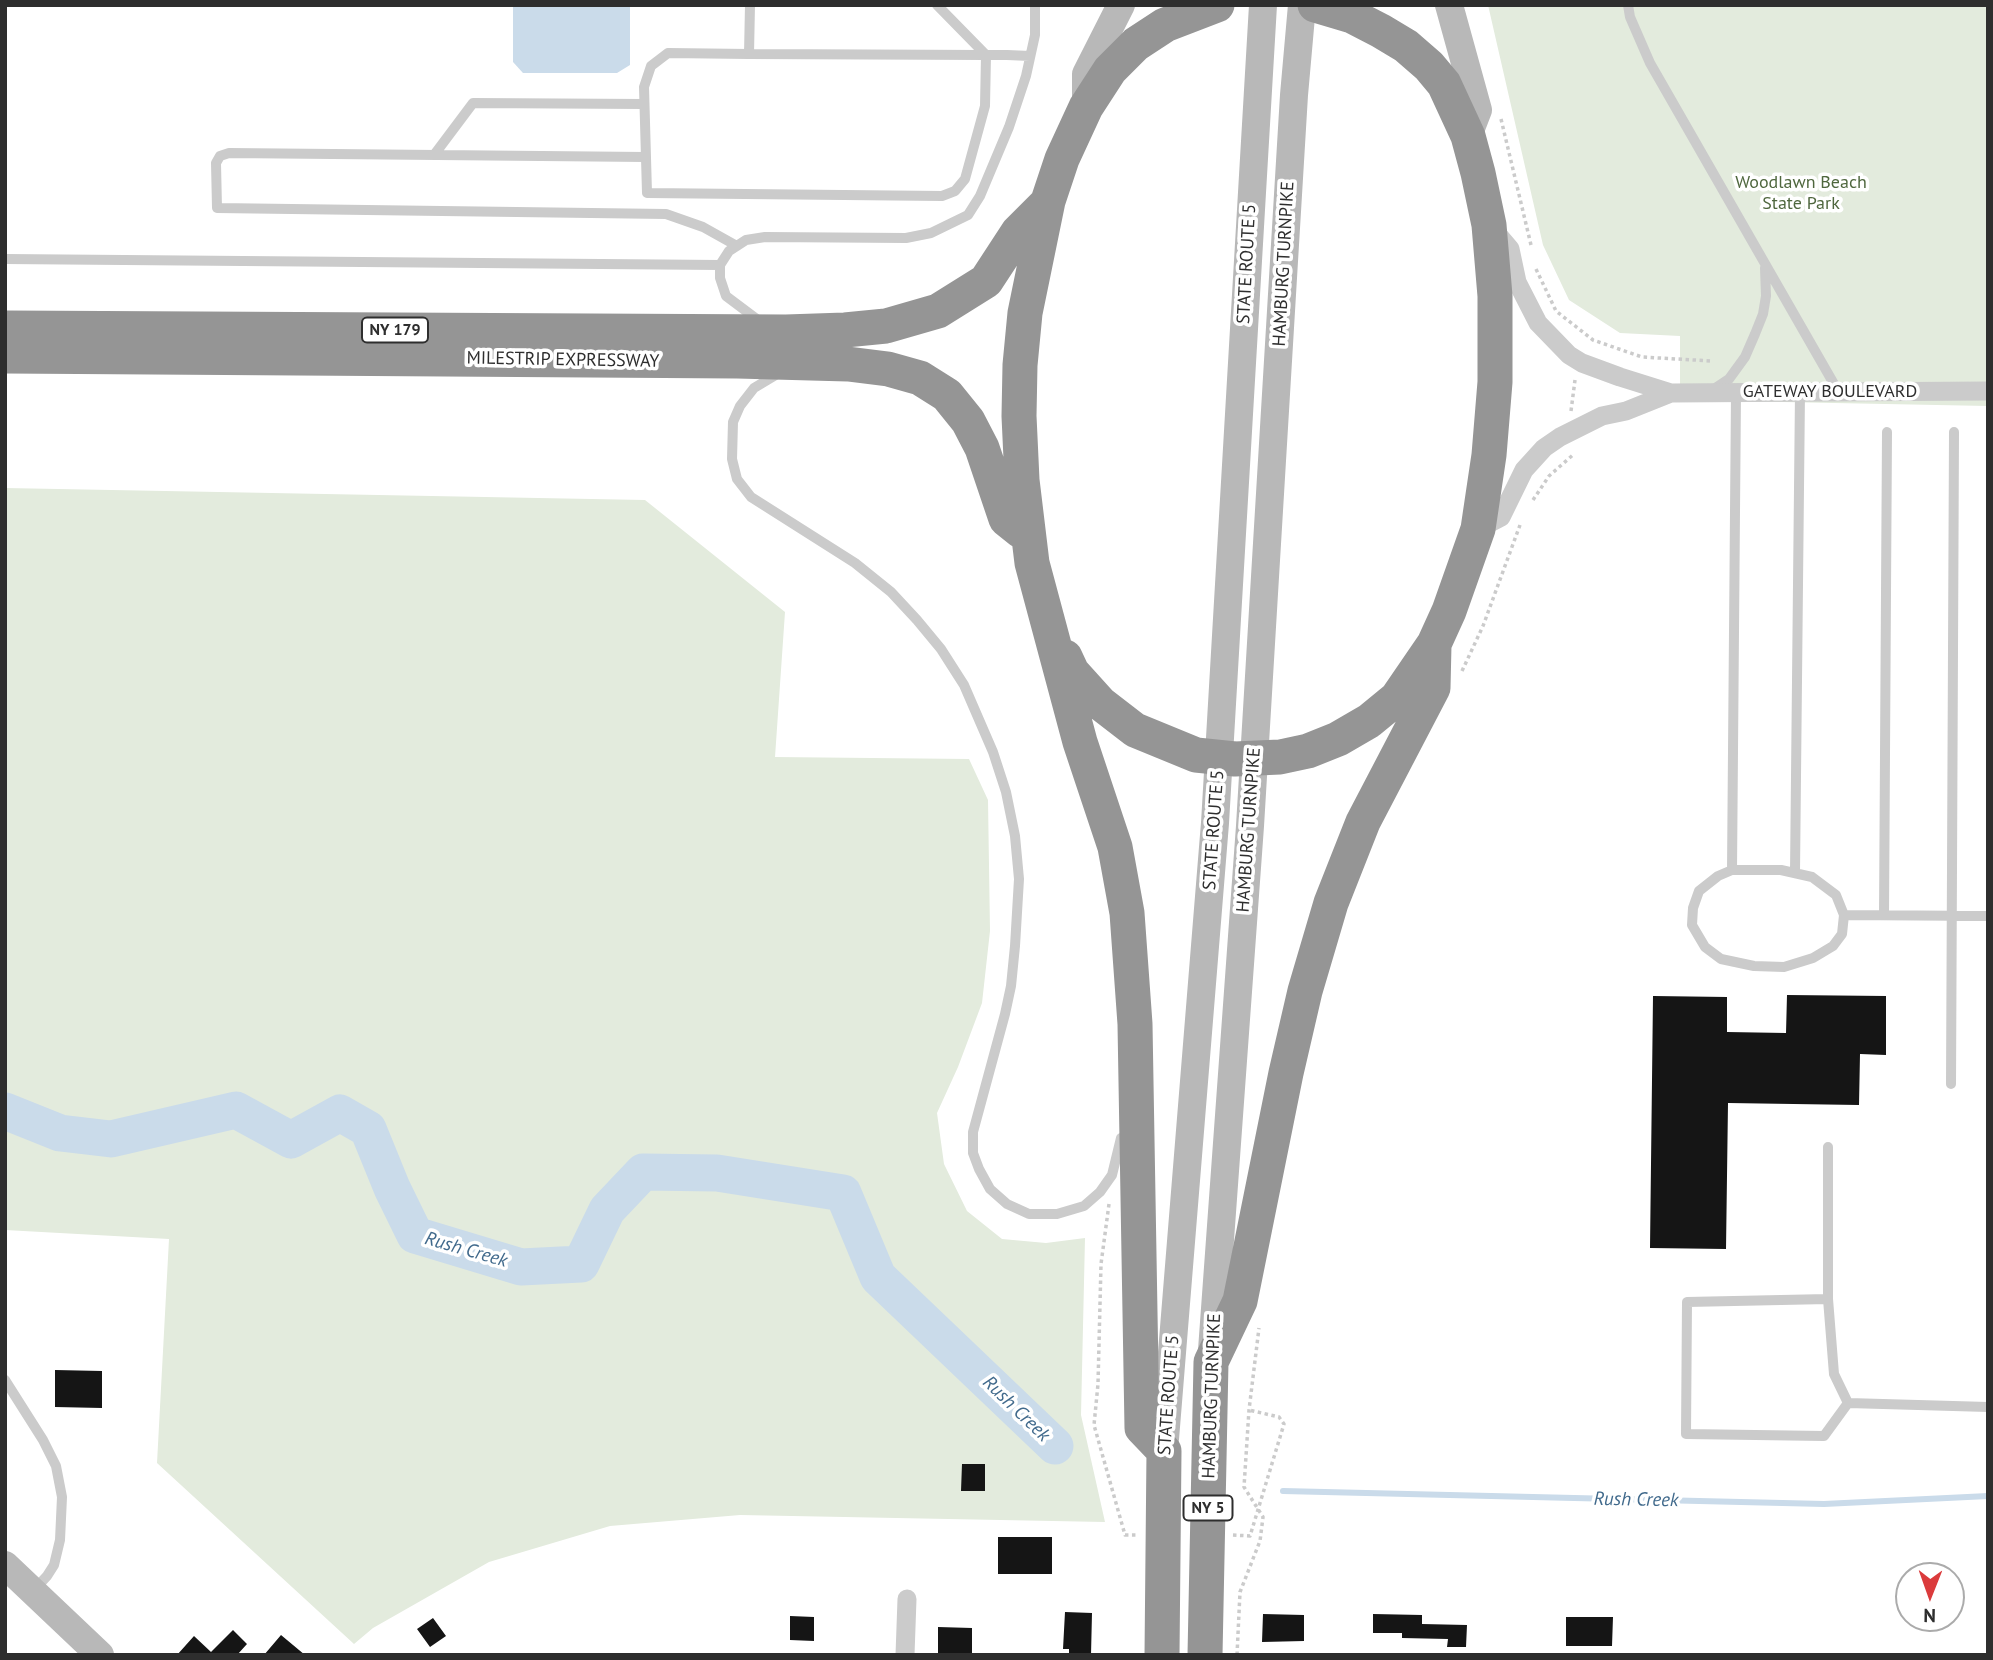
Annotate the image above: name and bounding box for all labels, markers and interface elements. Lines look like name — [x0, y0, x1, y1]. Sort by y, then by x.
park label: Woodlawn Beach State Park — [1735, 172, 1867, 214]
street label: HAMBURG TURNPIKE — [1269, 181, 1299, 347]
street label: STATE ROUTE 5 — [1233, 203, 1261, 325]
road number: NY 179 — [362, 318, 428, 342]
street label: MILESTRIP EXPRESSWAY — [466, 348, 660, 372]
street label: GATEWAY BOULEVARD — [1743, 381, 1917, 403]
street label: HAMBURG TURNPIKE — [1232, 747, 1266, 913]
street label: STATE ROUTE 5 — [1199, 769, 1229, 891]
water label: Rush Creek — [422, 1227, 510, 1273]
street label: HAMBURG TURNPIKE — [1198, 1313, 1226, 1479]
street label: STATE ROUTE 5 — [1154, 1334, 1184, 1456]
water label: Rush Creek — [978, 1371, 1054, 1447]
water label: Rush Creek — [1593, 1488, 1679, 1512]
road number: NY 5 — [1184, 1496, 1232, 1520]
north arrow — [1895, 1562, 1965, 1632]
text: N — [1923, 1604, 1936, 1628]

